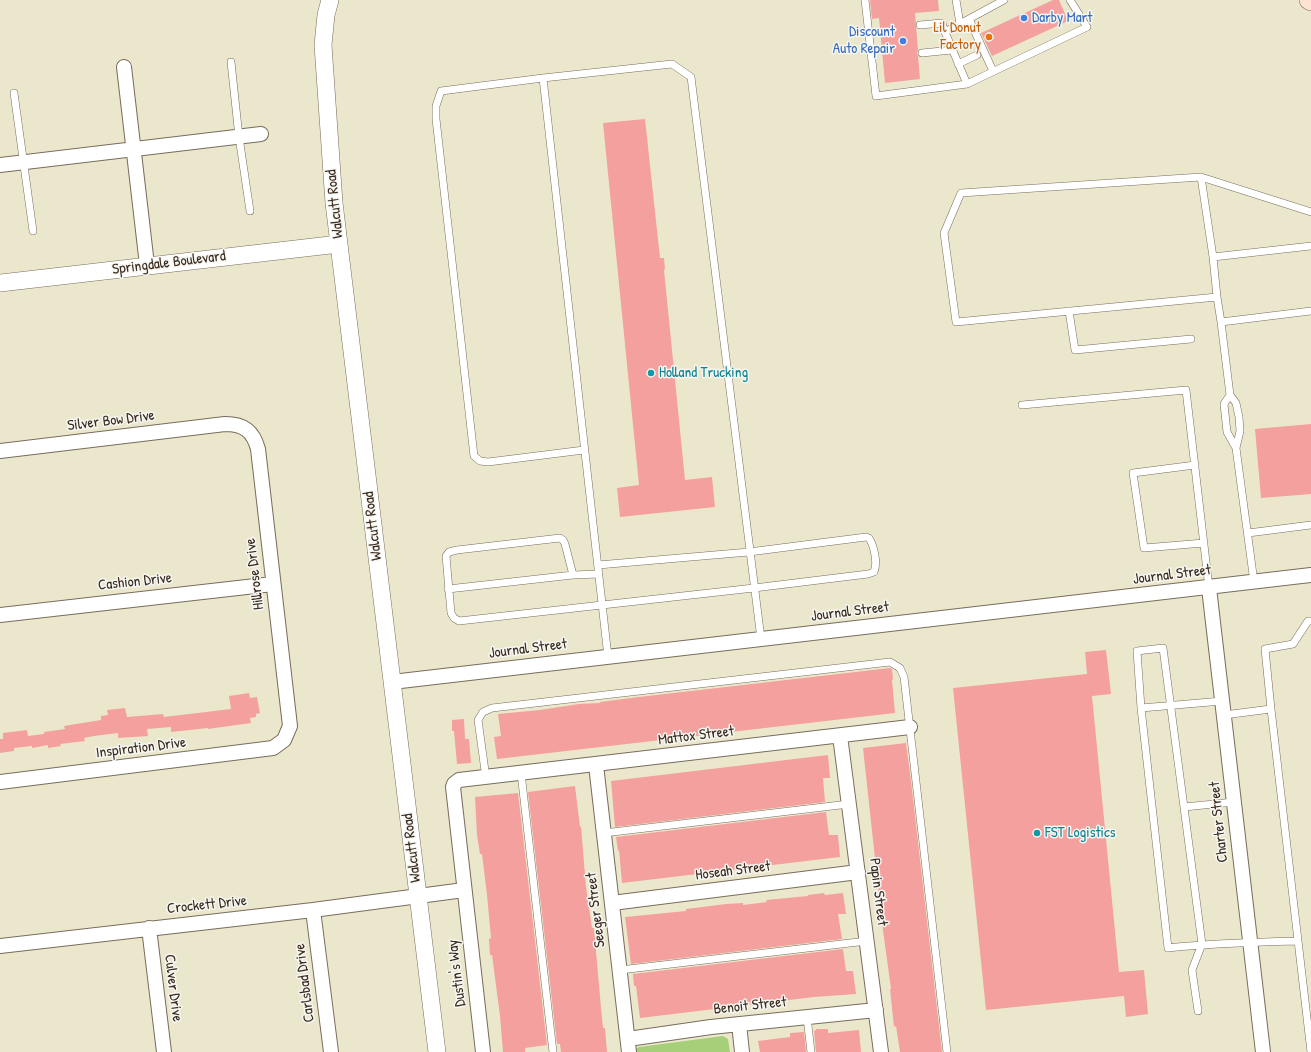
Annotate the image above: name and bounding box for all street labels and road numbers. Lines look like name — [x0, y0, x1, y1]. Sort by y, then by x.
street label: Walcutt Road — [322, 169, 348, 239]
street label: Springdale Boulevard — [111, 247, 227, 279]
street label: Silver Bow Drive — [66, 407, 156, 435]
street label: Walcutt Road — [360, 491, 386, 561]
street label: Hillrose Drive — [242, 537, 268, 611]
street label: Journal Street — [1132, 561, 1212, 589]
street label: Cashion Drive — [97, 569, 173, 595]
street label: Journal Street — [810, 598, 890, 626]
street label: Journal Street — [488, 635, 568, 663]
street label: Mattox Street — [657, 722, 735, 750]
street label: Inspiration Drive — [95, 734, 187, 762]
street label: Charter Street — [1206, 781, 1232, 863]
street label: Walcutt Road — [399, 813, 425, 883]
street label: Hoseah Street — [695, 857, 771, 885]
street label: Papin Street — [865, 857, 891, 927]
street label: Seeger Street — [582, 871, 610, 949]
street label: Crockett Drive — [166, 892, 248, 918]
street label: Dustin's Way — [444, 938, 470, 1008]
street label: Carlsbad Drive — [291, 943, 319, 1023]
street label: Culver Drive — [160, 953, 186, 1023]
street label: Benoit Street — [713, 993, 787, 1019]

